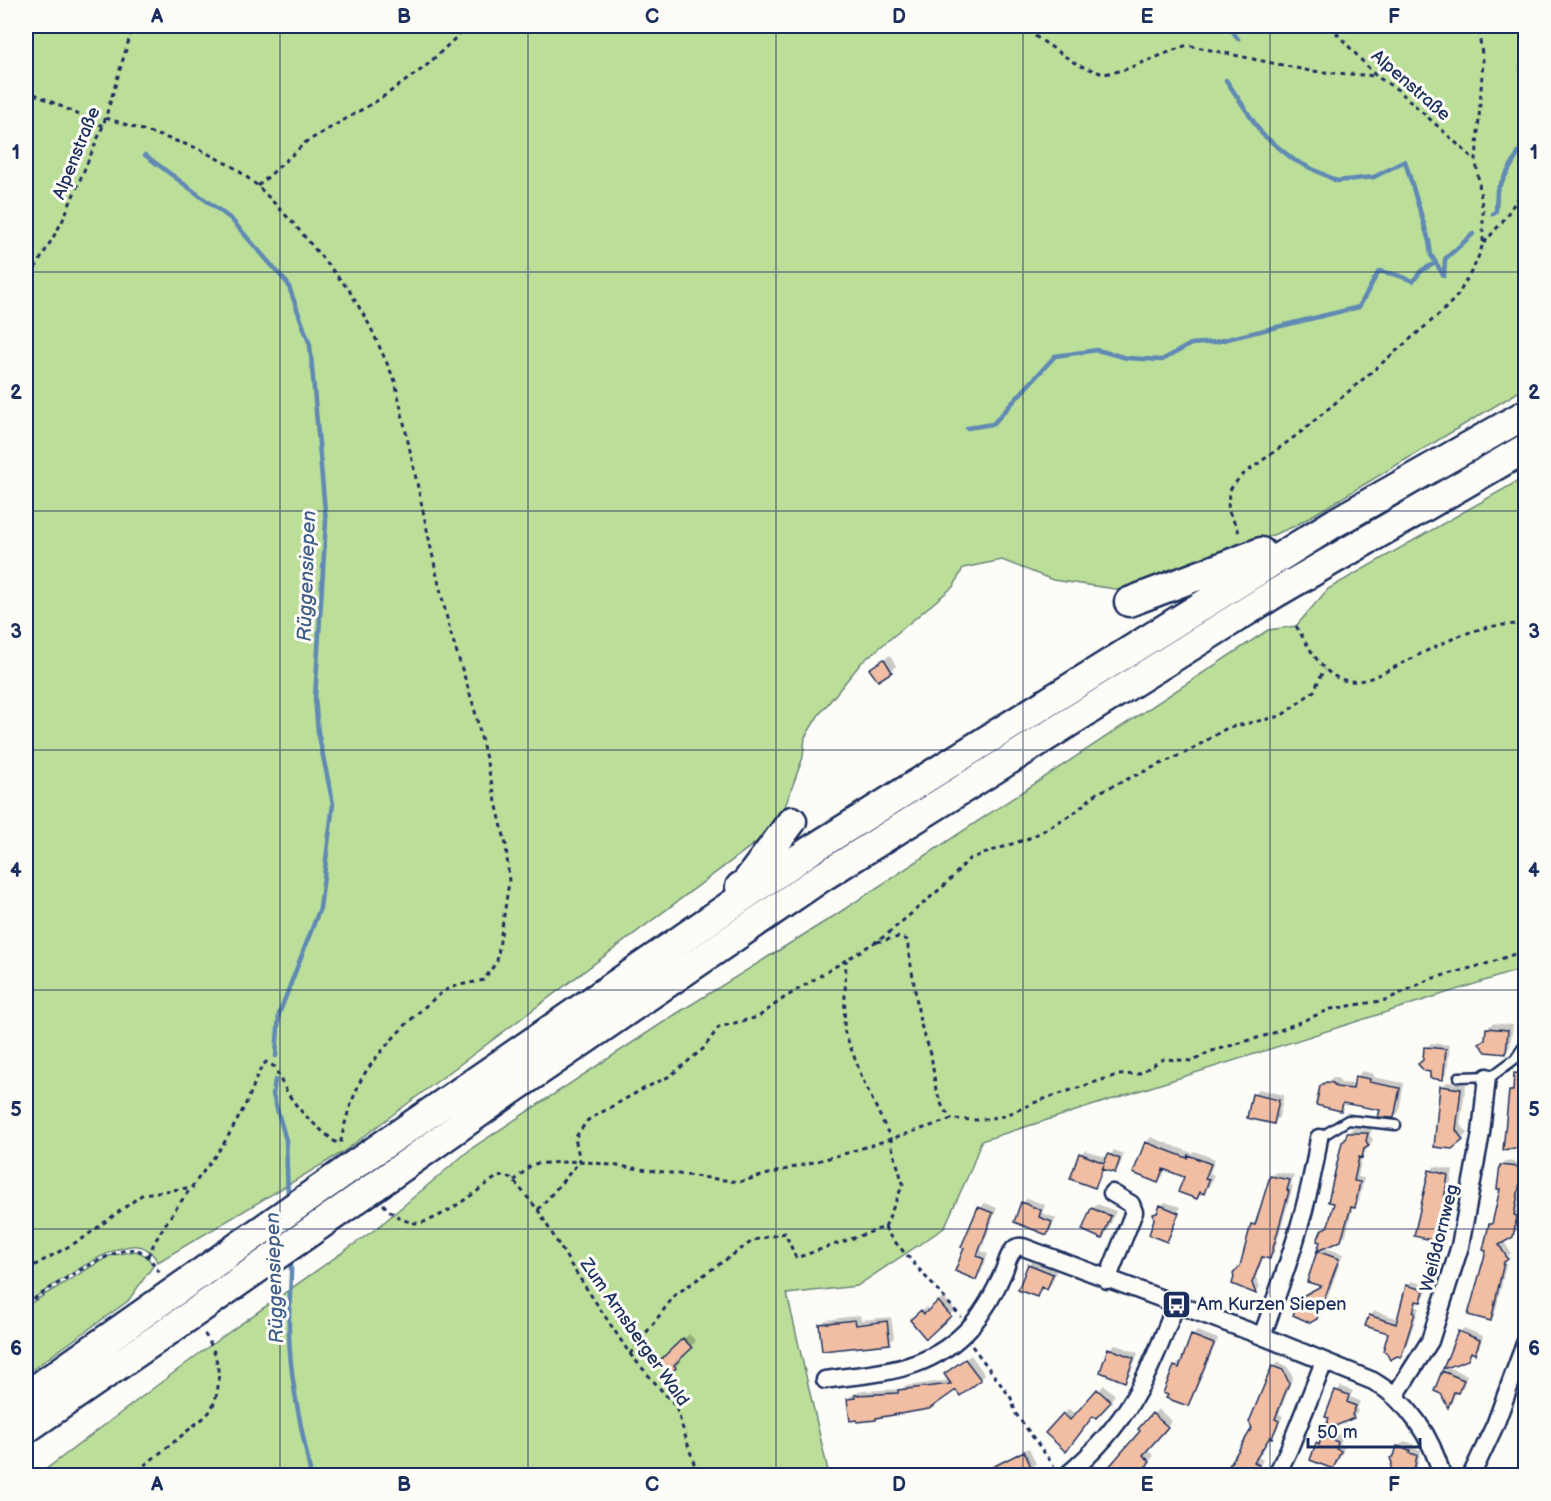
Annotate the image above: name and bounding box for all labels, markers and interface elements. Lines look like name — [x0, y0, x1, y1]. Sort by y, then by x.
text: A — [150, 5, 164, 29]
text: B — [397, 5, 411, 29]
text: C — [645, 5, 659, 29]
text: D — [892, 5, 906, 29]
text: E — [1141, 5, 1154, 29]
text: F — [1388, 5, 1400, 29]
street label: Alpenstraße — [1367, 45, 1455, 126]
street label: Alpenstraße — [48, 104, 105, 202]
text: 1 — [12, 141, 20, 165]
text: 1 — [1530, 141, 1538, 165]
text: 2 — [10, 381, 22, 405]
text: 2 — [1528, 381, 1540, 405]
water label: Rüggensiepen — [293, 510, 321, 642]
text: 3 — [10, 620, 22, 644]
text: 3 — [1528, 620, 1540, 644]
text: 4 — [10, 859, 22, 883]
text: 4 — [1528, 859, 1540, 883]
text: 5 — [10, 1098, 22, 1122]
text: 5 — [1528, 1098, 1540, 1122]
street label: Weißdornweg — [1416, 1182, 1463, 1294]
water label: Rüggensiepen — [261, 1212, 289, 1344]
street label: Zum Arnsberger Wald — [575, 1254, 694, 1410]
bus stop icon: Am Kurzen Siepen — [1160, 1288, 1192, 1320]
place label: Am Kurzen Siepen — [1197, 1294, 1347, 1315]
text: 6 — [10, 1337, 22, 1361]
text: 6 — [1528, 1337, 1540, 1361]
scale bar — [1308, 1411, 1420, 1449]
text: 50 m — [1317, 1422, 1358, 1443]
text: A — [150, 1473, 164, 1497]
text: B — [397, 1473, 411, 1497]
text: C — [645, 1473, 659, 1497]
text: D — [892, 1473, 906, 1497]
text: E — [1141, 1473, 1154, 1497]
text: F — [1388, 1473, 1400, 1497]

